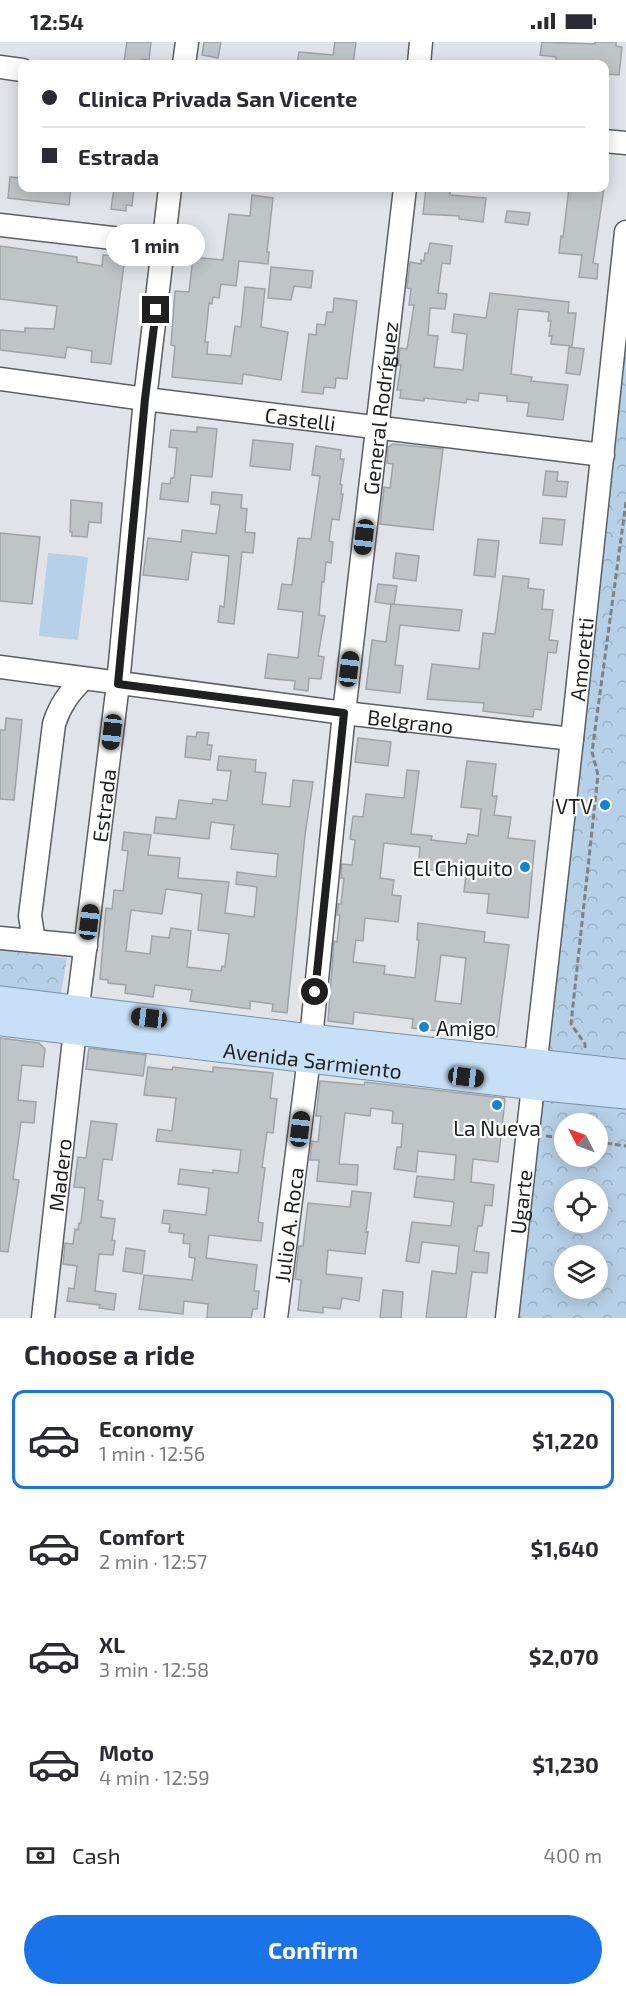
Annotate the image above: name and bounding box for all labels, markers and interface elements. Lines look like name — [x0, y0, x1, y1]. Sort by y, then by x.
text: 12:54 — [30, 8, 84, 34]
text: Clinica Privada San Vicente — [78, 85, 358, 111]
text: Estrada — [78, 143, 159, 169]
callout: 1 min — [106, 223, 206, 265]
text: 1 min — [131, 233, 180, 257]
route end — [142, 296, 169, 323]
street label: General Rodríguez — [357, 320, 402, 496]
street label: Castelli — [264, 401, 337, 435]
car — [353, 518, 375, 556]
street label: Amoretti — [564, 616, 597, 702]
car — [338, 650, 360, 688]
street label: Belgrano — [366, 703, 455, 738]
car — [101, 713, 123, 751]
street label: Estrada — [86, 767, 120, 844]
place label: VTV — [555, 793, 593, 818]
marker: VTV — [598, 798, 612, 812]
place label: El Chiquito — [412, 855, 513, 880]
marker: El Chiquito — [518, 860, 532, 874]
car — [78, 903, 100, 941]
route start — [301, 978, 328, 1005]
car — [130, 1007, 168, 1029]
place label: Amigo — [436, 1015, 496, 1040]
marker: Amigo — [417, 1020, 431, 1034]
street label: Avenida Sarmiento — [222, 1036, 403, 1083]
car — [447, 1066, 485, 1088]
marker: La Nueva — [490, 1098, 504, 1112]
car — [289, 1110, 311, 1148]
north arrow — [554, 1113, 608, 1167]
map controls — [554, 1113, 608, 1299]
place label: La Nueva — [453, 1115, 541, 1140]
street label: Madero — [42, 1137, 75, 1213]
street label: Julio A. Roca — [268, 1166, 308, 1284]
street label: Ugarte — [504, 1168, 536, 1235]
button: locate — [554, 1179, 608, 1233]
button: layers — [554, 1245, 608, 1299]
text: Choose a ride — [24, 1338, 195, 1370]
icon: car — [27, 1413, 81, 1467]
text: Economy — [99, 1415, 194, 1441]
text: $1,220 — [532, 1427, 599, 1453]
text: 1 min · 12:56 — [99, 1441, 205, 1465]
icon: car — [27, 1521, 81, 1575]
text: Comfort — [99, 1523, 184, 1549]
text: $1,640 — [531, 1535, 599, 1561]
text: 2 min · 12:57 — [99, 1549, 207, 1573]
icon: car — [27, 1629, 81, 1683]
text: XL — [99, 1631, 125, 1657]
text: $2,070 — [529, 1643, 599, 1669]
text: 3 min · 12:58 — [99, 1657, 209, 1681]
icon: car — [27, 1737, 81, 1791]
text: Moto — [99, 1739, 154, 1765]
text: $1,230 — [532, 1751, 599, 1777]
text: 4 min · 12:59 — [99, 1765, 210, 1789]
icon: cash — [24, 1839, 57, 1872]
text: Cash — [72, 1842, 121, 1868]
text: 400 m — [544, 1843, 602, 1867]
button: Confirm — [24, 1915, 602, 1984]

